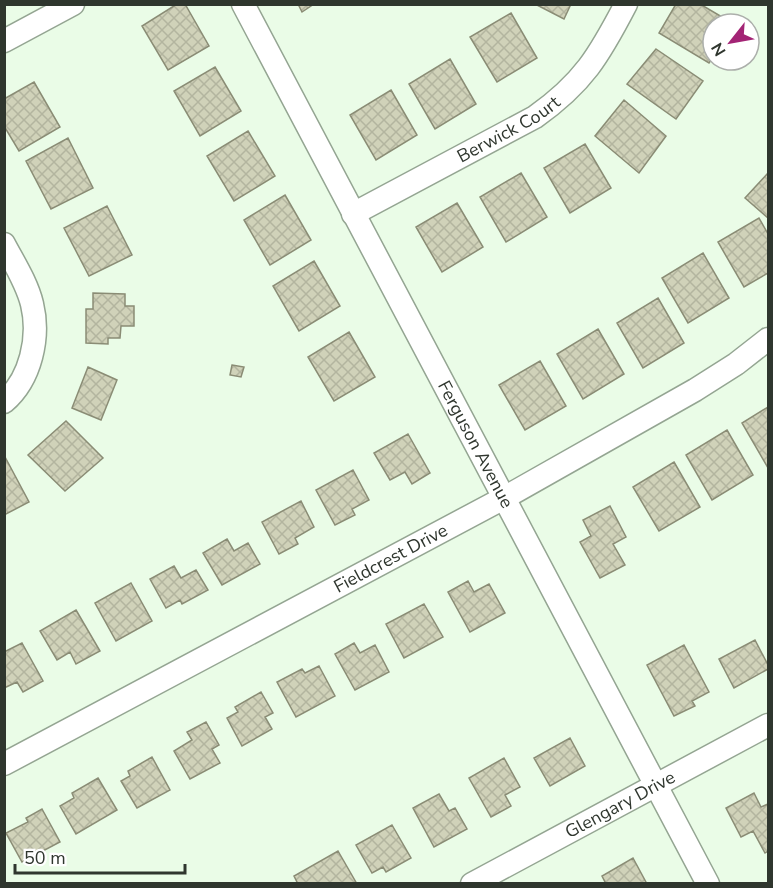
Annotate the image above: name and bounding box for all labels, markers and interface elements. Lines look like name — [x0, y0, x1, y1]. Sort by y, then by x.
north arrow — [701, 12, 761, 72]
text: N — [706, 38, 732, 60]
street label: Berwick Court — [453, 90, 566, 168]
street label: Ferguson Avenue — [432, 376, 519, 512]
street label: Fieldcrest Drive — [329, 518, 452, 598]
street label: Glengary Drive — [561, 765, 679, 844]
scale bar — [15, 837, 184, 875]
text: 50 m — [24, 846, 66, 870]

